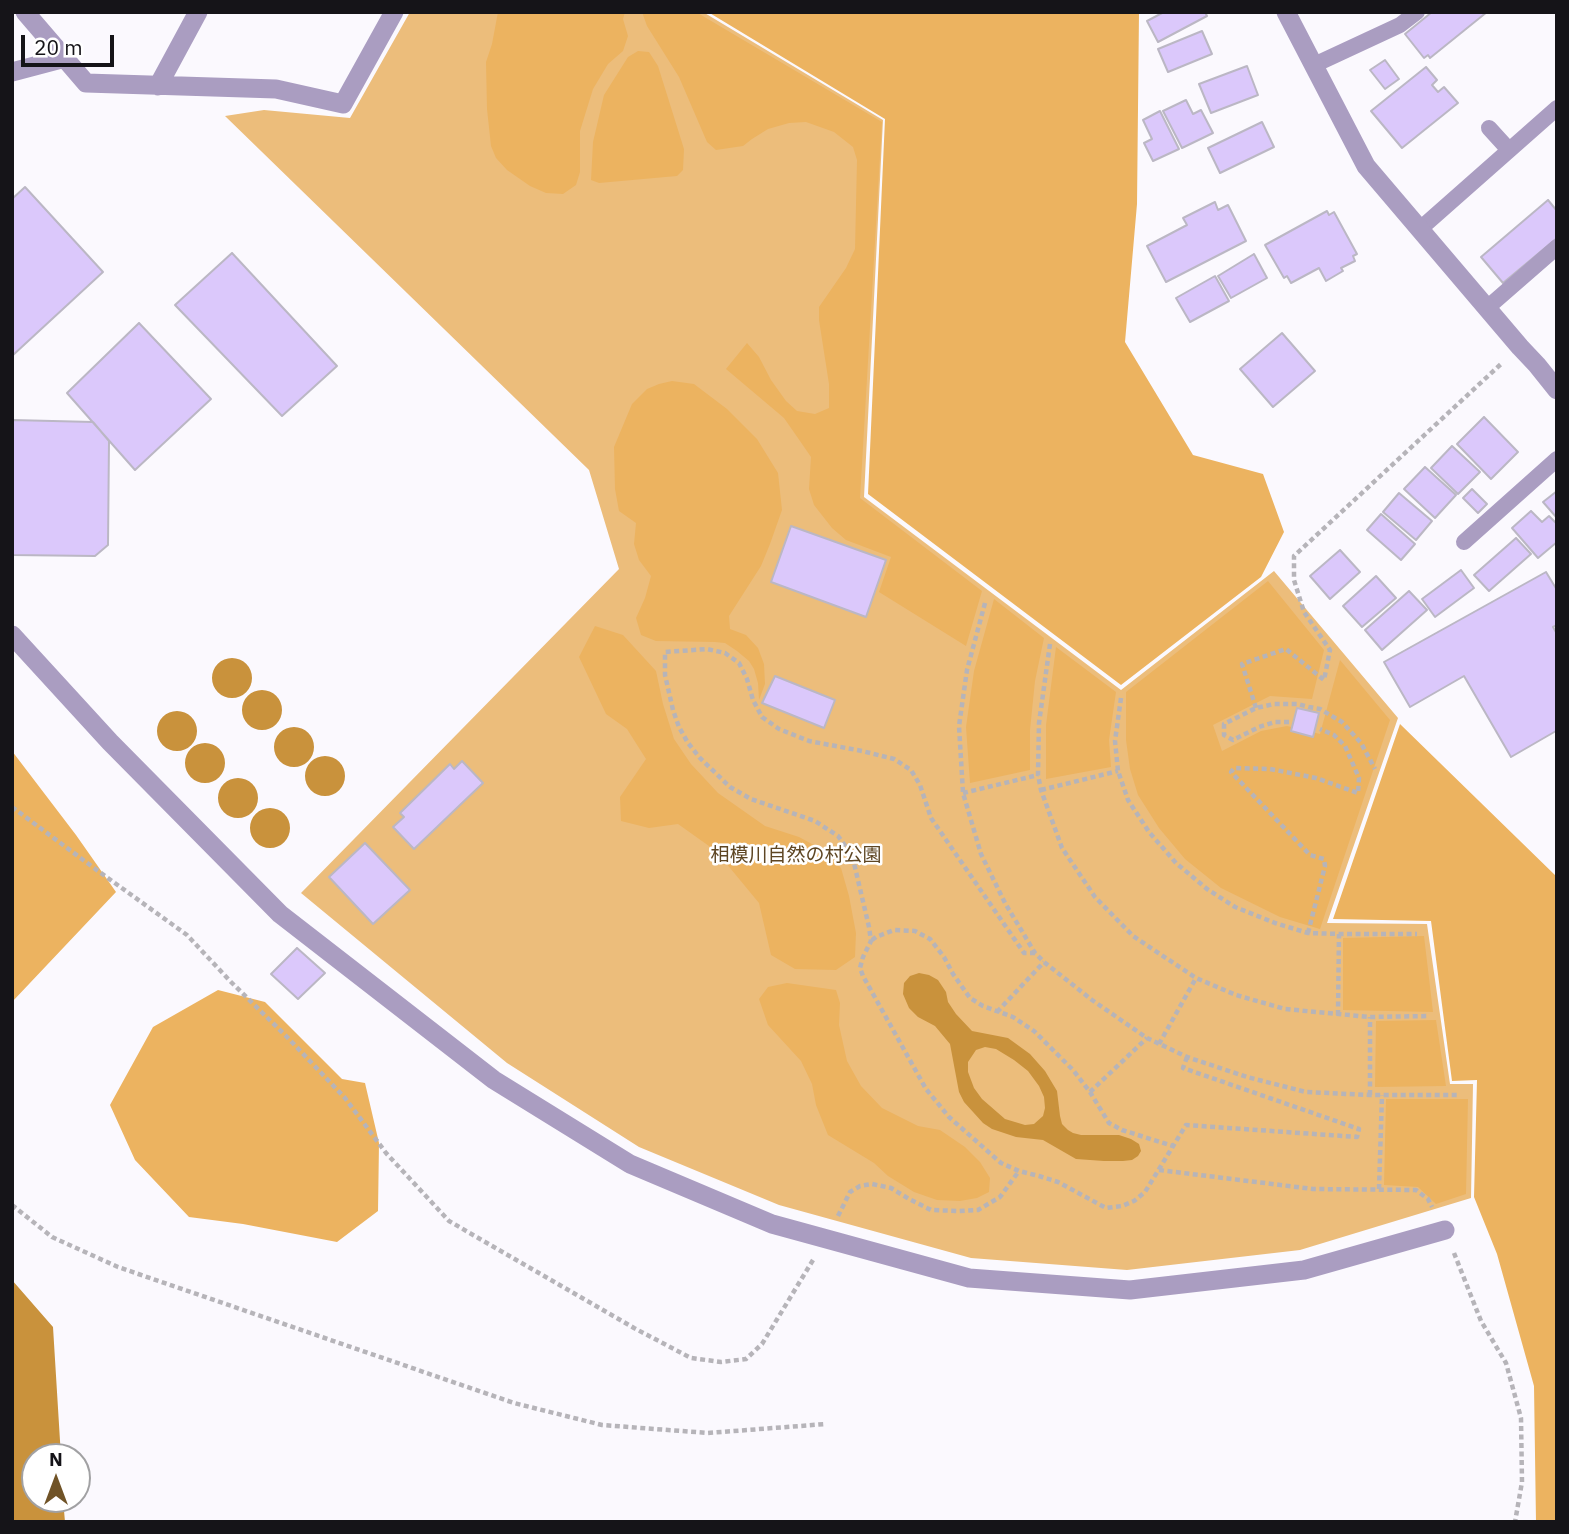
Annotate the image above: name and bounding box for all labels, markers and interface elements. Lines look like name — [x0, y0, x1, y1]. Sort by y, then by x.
scale bar — [24, 21, 117, 65]
text: 20 m — [34, 33, 83, 61]
park label: 相模川自然の村公園 — [711, 845, 881, 867]
north arrow — [21, 1443, 91, 1513]
text: N — [49, 1447, 63, 1471]

